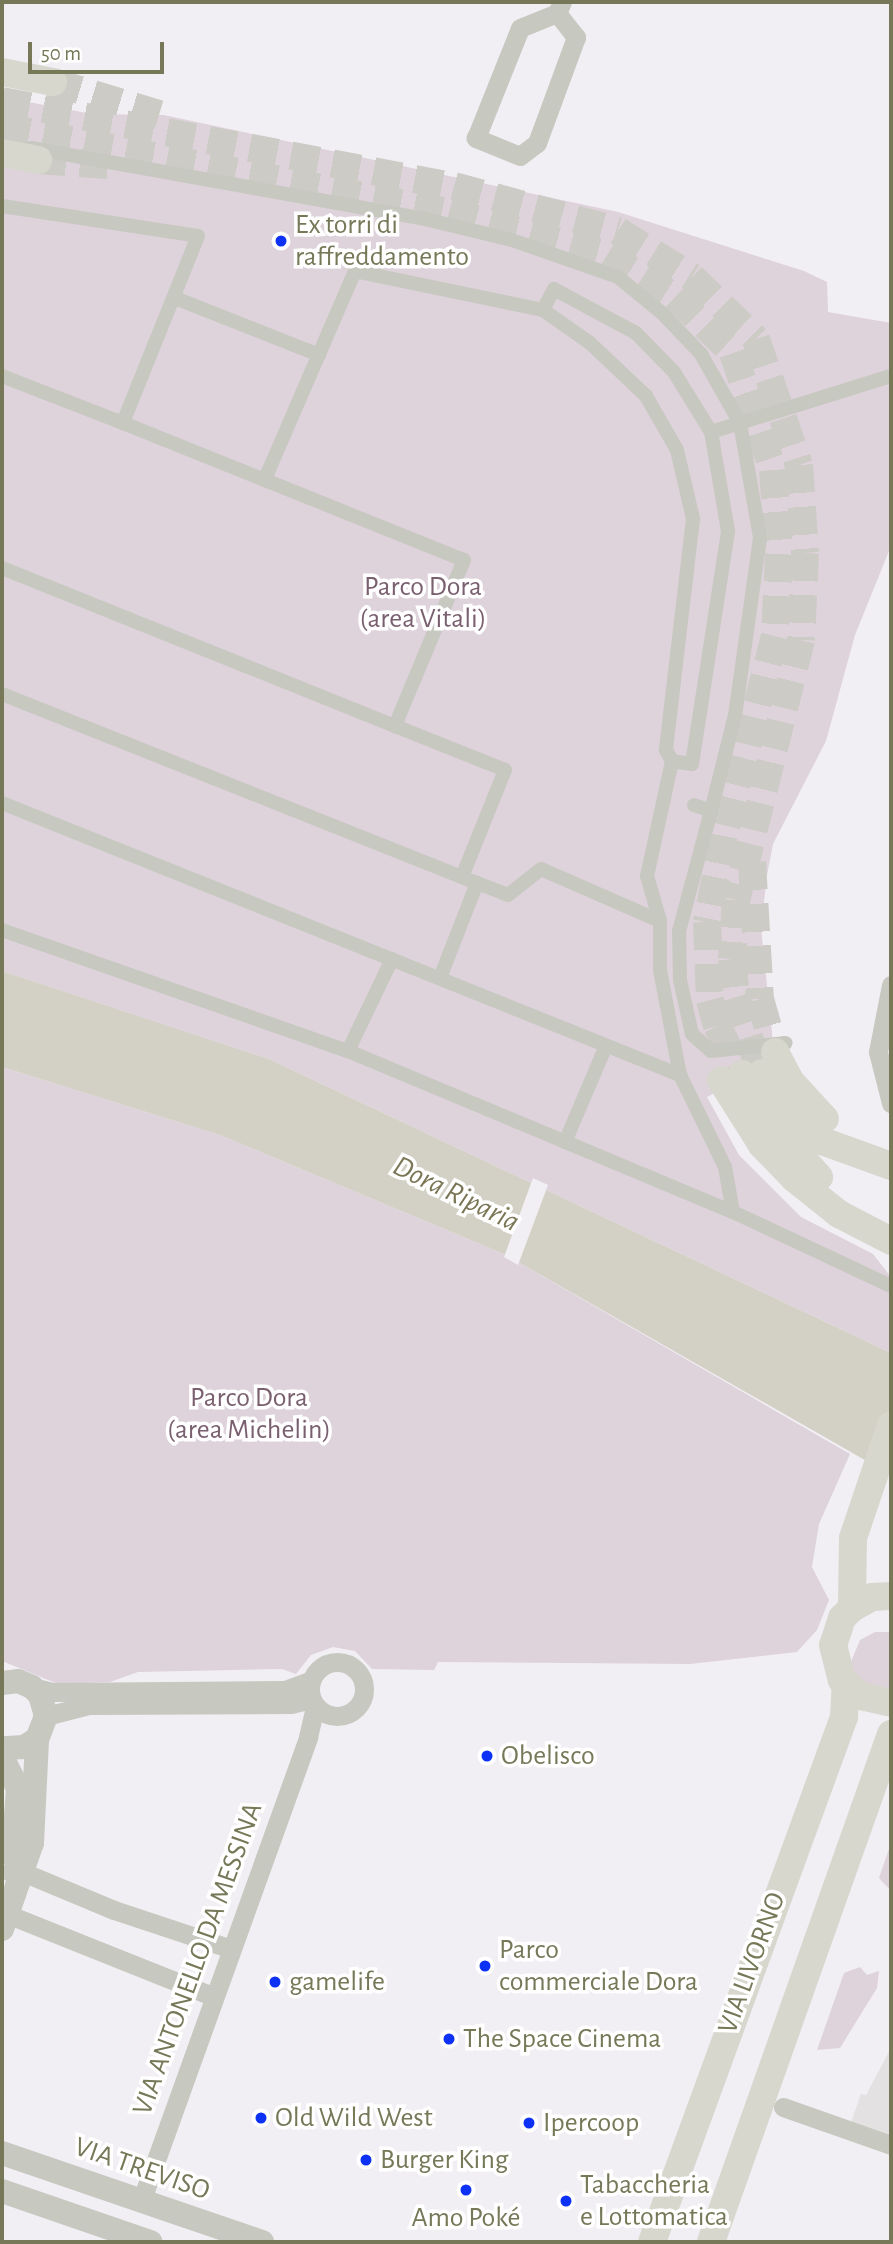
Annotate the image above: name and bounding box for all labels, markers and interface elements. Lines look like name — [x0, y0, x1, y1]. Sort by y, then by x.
scale bar — [32, 28, 168, 72]
text: 50 m — [41, 43, 81, 64]
place label: Ex torri di raffreddamento — [295, 208, 469, 274]
marker: Ex torri di raffreddamento — [273, 233, 289, 249]
park label: Parco Dora (area Vitali) — [360, 570, 486, 636]
water label: Dora Riparia — [387, 1148, 525, 1240]
park label: Parco Dora (area Michelin) — [167, 1381, 331, 1447]
place label: Obelisco — [501, 1739, 595, 1773]
marker: Obelisco — [479, 1748, 495, 1764]
street label: VIA ANTONELLO DA MESSINA — [126, 1798, 270, 2120]
street label: VIA LIVORNO — [711, 1888, 793, 2038]
place label: Parco commerciale Dora — [499, 1933, 698, 1999]
marker: Parco commerciale Dora — [477, 1958, 493, 1974]
place label: gamelife — [289, 1965, 385, 1999]
marker: gamelife — [267, 1974, 283, 1990]
place label: The Space Cinema — [463, 2022, 661, 2056]
marker: The Space Cinema — [441, 2031, 457, 2047]
place label: Old Wild West — [275, 2101, 433, 2135]
place label: Ipercoop — [543, 2106, 639, 2140]
marker: Old Wild West — [253, 2110, 269, 2126]
marker: Ipercoop — [521, 2115, 537, 2131]
street label: VIA TREVISO — [70, 2130, 214, 2208]
place label: Burger King — [380, 2143, 508, 2177]
marker: Burger King — [358, 2152, 374, 2168]
place label: Tabaccheria e Lottomatica — [580, 2168, 728, 2234]
marker: Amo Poké — [458, 2182, 474, 2198]
marker: Tabaccheria e Lottomatica — [558, 2193, 574, 2209]
place label: Amo Poké — [411, 2201, 521, 2235]

